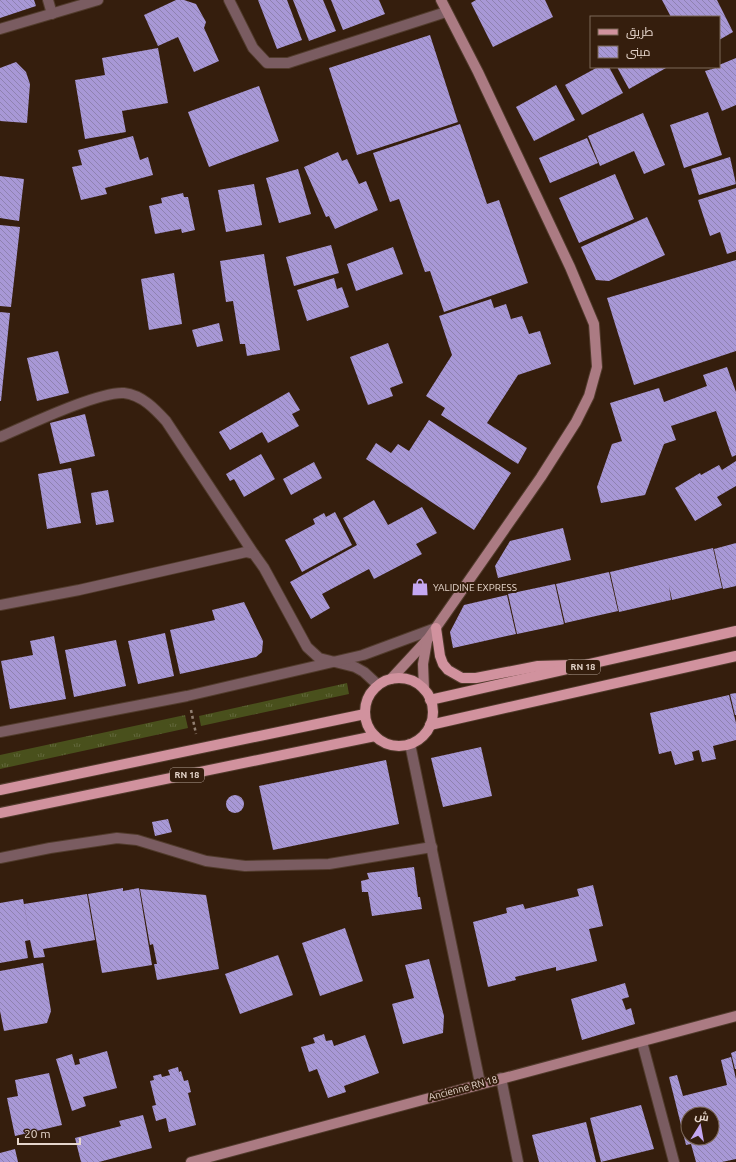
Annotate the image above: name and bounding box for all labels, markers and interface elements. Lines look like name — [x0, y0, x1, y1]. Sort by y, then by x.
legend — [590, 16, 720, 68]
text: طريق — [626, 25, 654, 39]
text: مبنى — [626, 45, 651, 59]
shop icon: YALIDINE EXPRESS — [410, 577, 430, 597]
place label: YALIDINE EXPRESS — [433, 582, 517, 593]
road number: RN 18 — [566, 660, 600, 674]
road number: RN 18 — [170, 768, 204, 782]
street label: Ancienne RN 18 — [427, 1073, 499, 1103]
north arrow — [680, 1106, 720, 1146]
text: ش — [694, 1109, 710, 1124]
scale bar — [18, 1120, 80, 1146]
text: 20 m — [24, 1127, 51, 1140]

